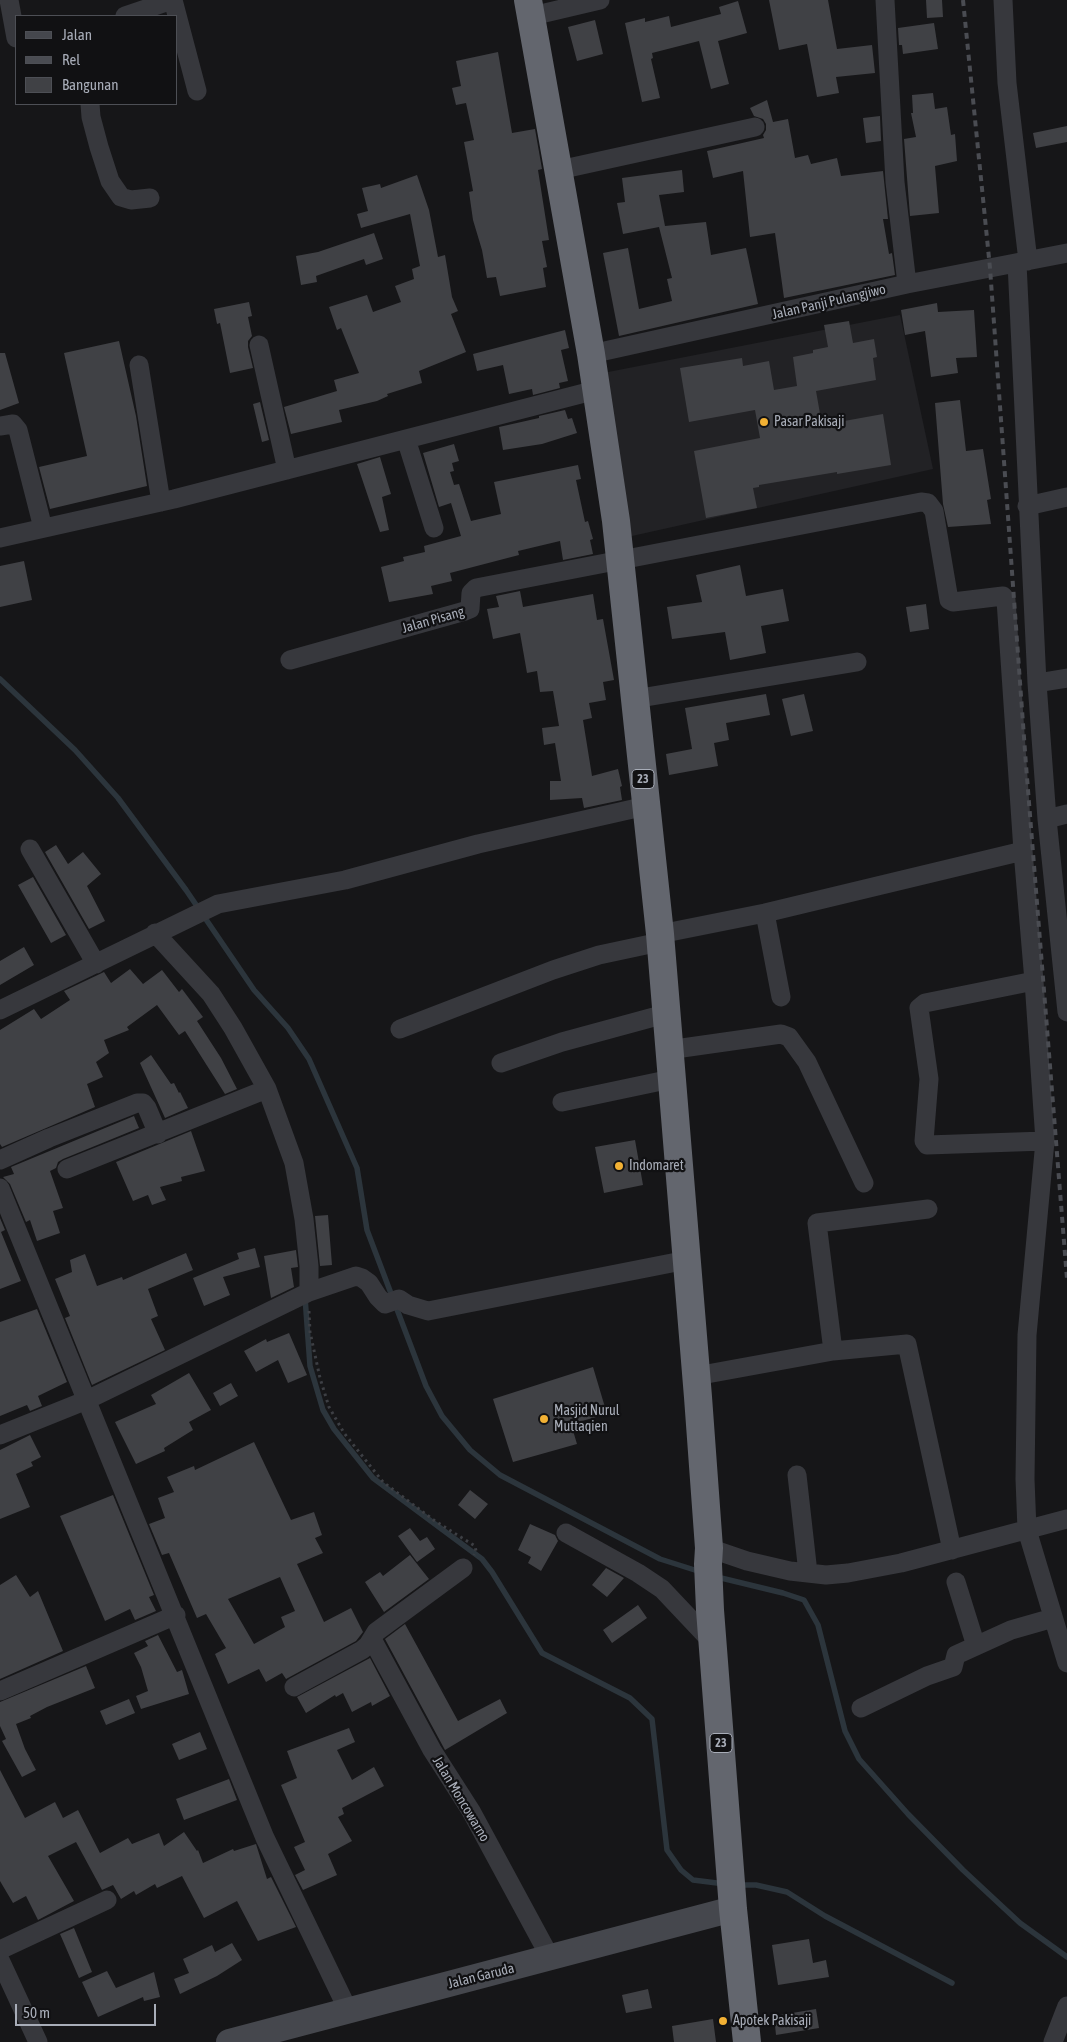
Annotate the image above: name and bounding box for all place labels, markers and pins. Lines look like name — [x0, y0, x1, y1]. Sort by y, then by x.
place label: Pasar Pakisaji — [774, 414, 845, 430]
marker: Pasar Pakisaji — [758, 416, 770, 428]
place label: Indomaret — [629, 1158, 684, 1174]
marker: Indomaret — [613, 1160, 625, 1172]
place label: Masjid Nurul Muttaqien — [554, 1403, 619, 1435]
marker: Masjid Nurul Muttaqien — [538, 1413, 550, 1425]
place label: Apotek Pakisaji — [733, 2013, 811, 2029]
marker: Apotek Pakisaji — [717, 2015, 729, 2027]

